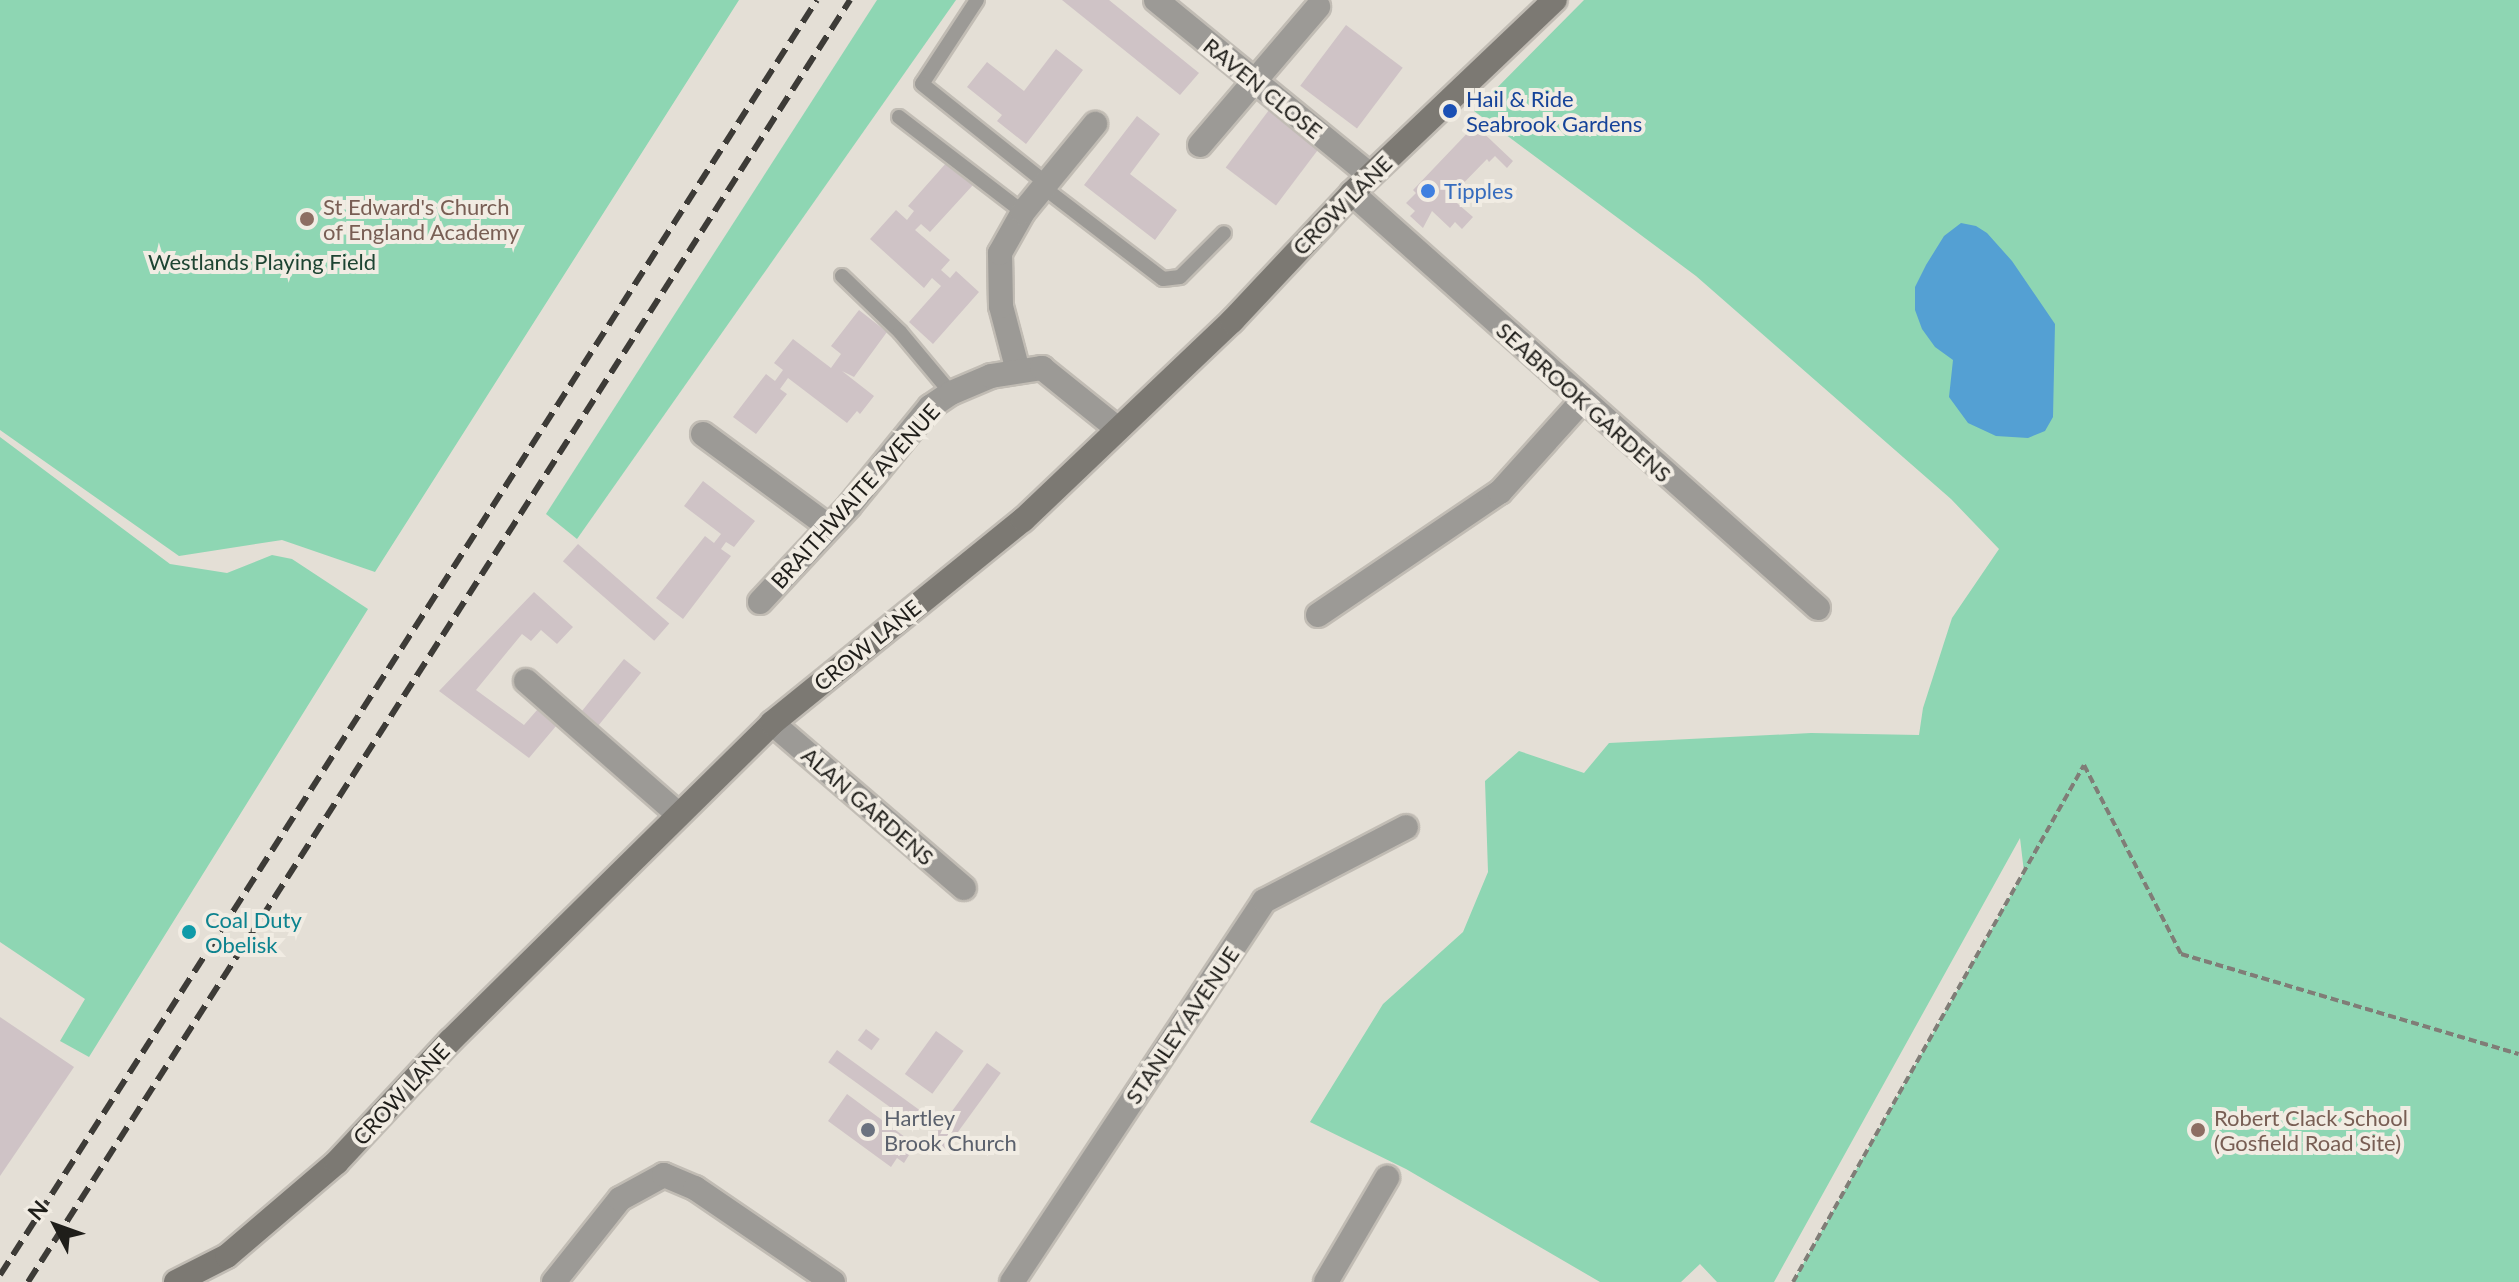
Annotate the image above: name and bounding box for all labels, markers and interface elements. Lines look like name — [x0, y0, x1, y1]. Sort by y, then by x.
street label: RAVEN CLOSE — [1198, 32, 1328, 144]
place label: Hail & Ride Seabrook Gardens — [1466, 85, 1642, 136]
marker: Hail & Ride Seabrook Gardens — [1441, 102, 1459, 120]
street label: CROW LANE — [1287, 150, 1397, 260]
place label: Tipples — [1444, 178, 1513, 204]
marker: Tipples — [1419, 182, 1437, 200]
place label: St Edward's Church of England Academy — [323, 193, 520, 244]
marker: St Edward's Church of England Academy — [298, 210, 316, 228]
park label: Westlands Playing Field — [148, 249, 376, 275]
street label: SEABROOK GARDENS — [1491, 317, 1677, 487]
street label: BRAITHWAITE AVENUE — [765, 398, 945, 594]
street label: CROW LANE — [808, 594, 926, 696]
street label: ALAN GARDENS — [797, 741, 939, 871]
place label: Coal Duty Obelisk — [205, 906, 302, 958]
marker: Coal Duty Obelisk — [180, 923, 198, 941]
street label: STANLEY AVENUE — [1119, 941, 1245, 1109]
street label: CROW LANE — [347, 1038, 455, 1150]
place label: Hartley Brook Church — [884, 1104, 1017, 1156]
place label: Robert Clack School (Gosfield Road Site) — [2214, 1104, 2408, 1156]
marker: Hartley Brook Church — [859, 1121, 877, 1139]
marker: Robert Clack School (Gosfield Road Site) — [2189, 1121, 2207, 1139]
north arrow — [16, 1186, 96, 1266]
text: N — [22, 1195, 53, 1225]

